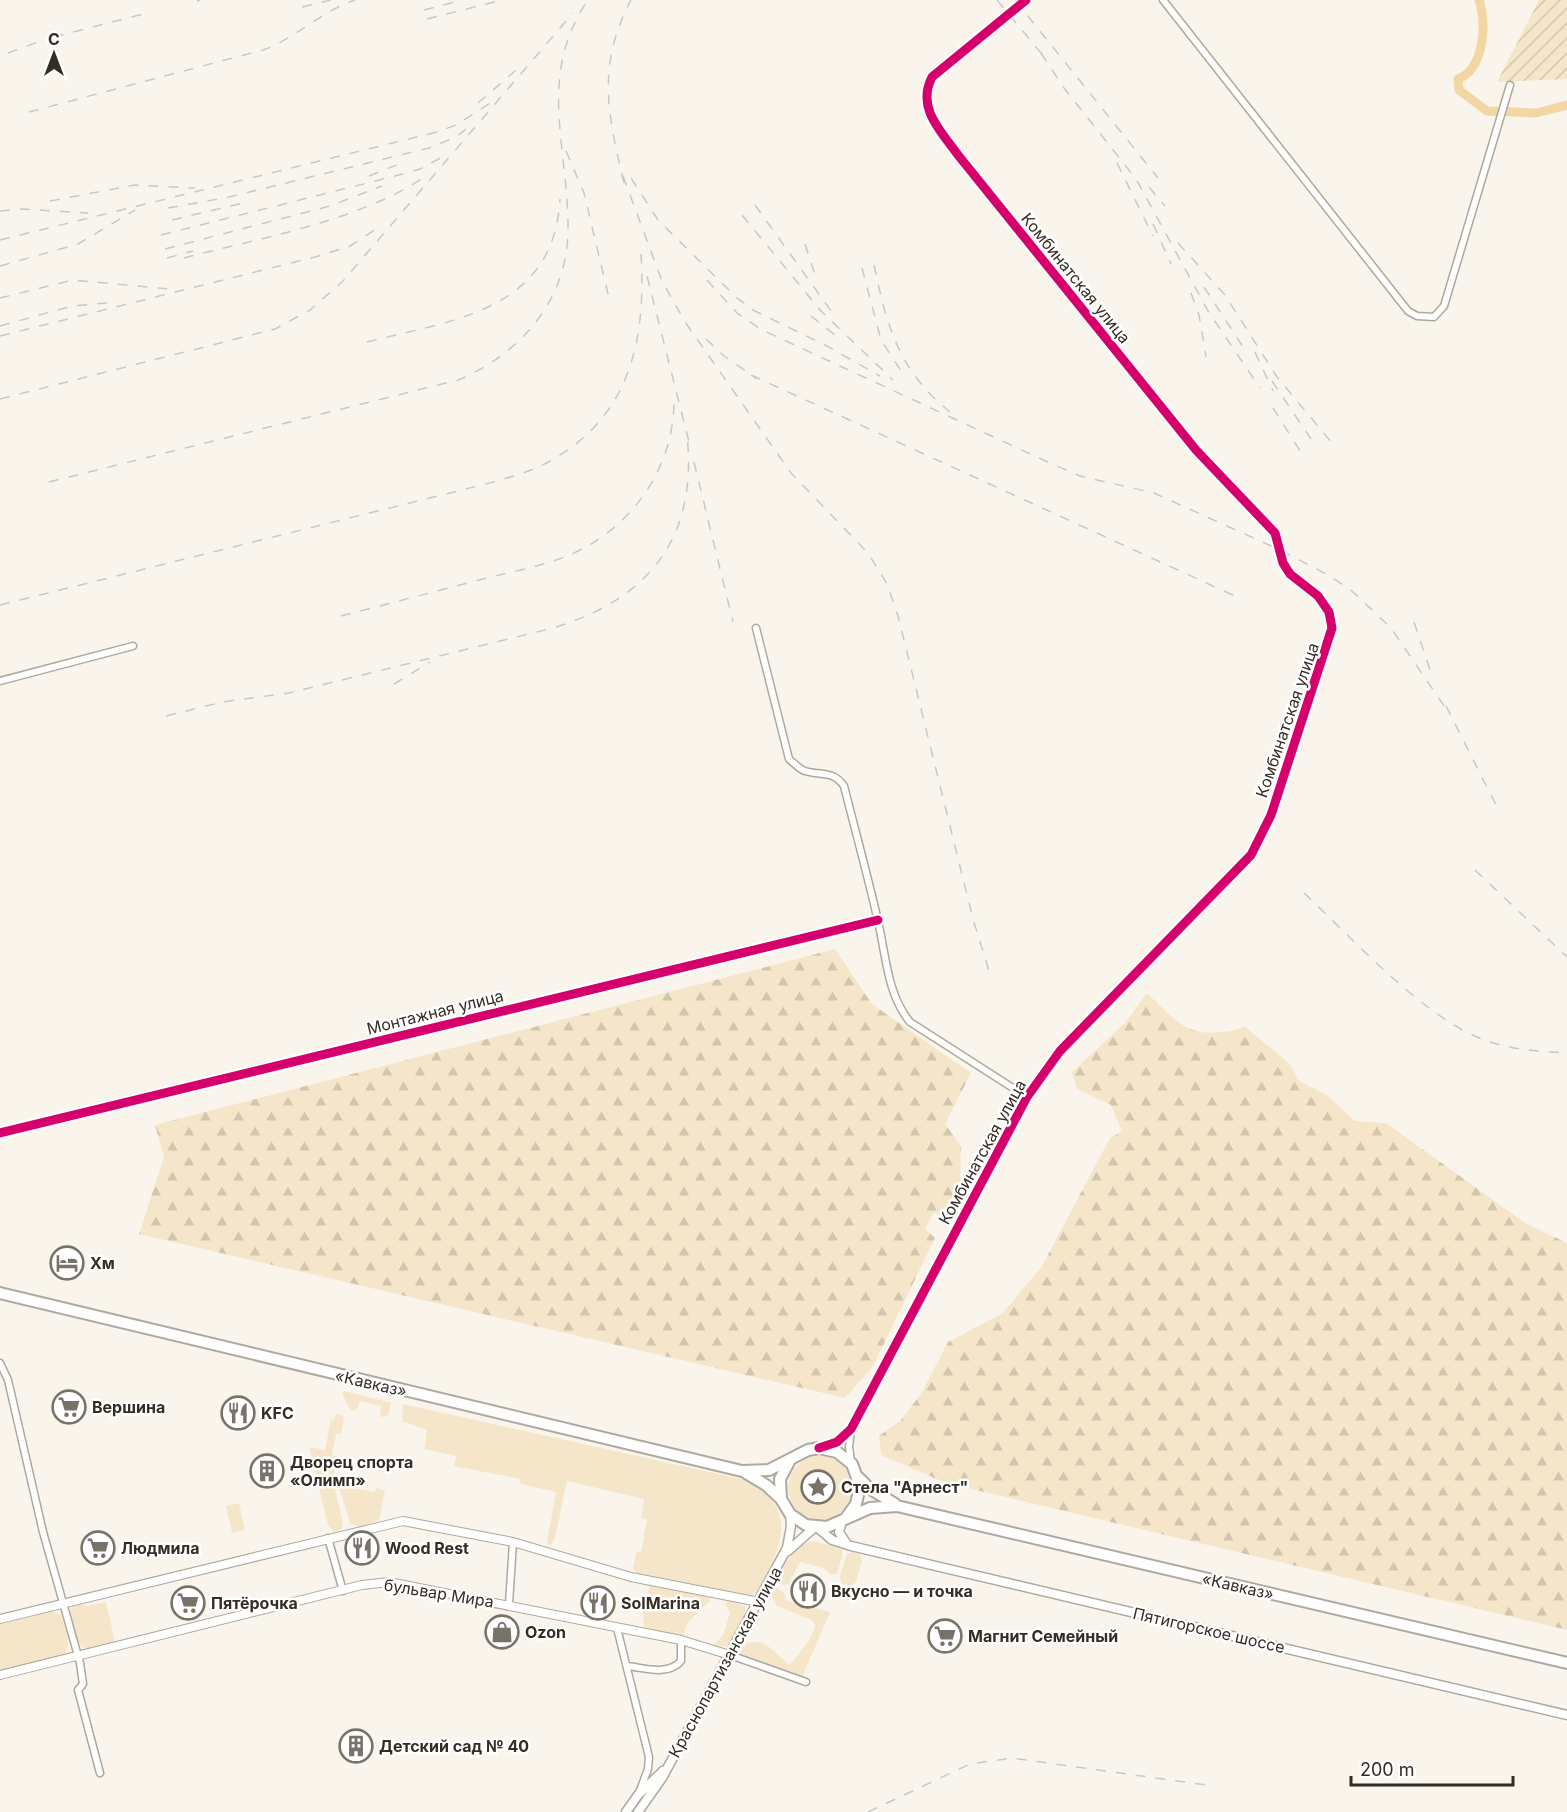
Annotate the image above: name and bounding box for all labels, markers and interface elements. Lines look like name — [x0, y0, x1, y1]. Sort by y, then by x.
north arrow — [24, 24, 84, 84]
text: С — [48, 29, 60, 49]
street label: Комбинатская улица — [1017, 209, 1135, 347]
street label: Комбинатская улица — [1251, 640, 1323, 800]
street label: Монтажная улица — [365, 985, 505, 1039]
street label: Комбинатская улица — [934, 1076, 1030, 1228]
hotel icon: Хм — [49, 1245, 85, 1281]
place label: Хм — [90, 1253, 115, 1273]
street label: «Кавказ» — [333, 1365, 409, 1401]
supermarket icon: Вершина — [51, 1389, 87, 1425]
restaurant icon: KFC — [220, 1395, 256, 1431]
place label: Вершина — [92, 1397, 165, 1417]
place label: KFC — [261, 1403, 294, 1423]
place label: Дворец спорта «Олимп» — [290, 1452, 413, 1490]
building icon: Дворец спорта «Олимп» — [249, 1453, 285, 1489]
place icon: Стела "Арнест" — [800, 1469, 836, 1505]
place label: Стела "Арнест" — [841, 1477, 968, 1497]
supermarket icon: Людмила — [80, 1530, 116, 1566]
restaurant icon: Wood Rest — [344, 1530, 380, 1566]
place label: Людмила — [121, 1538, 199, 1558]
place label: Wood Rest — [385, 1538, 469, 1558]
street label: Краснопартизанская улица — [664, 1563, 786, 1761]
street label: «Кавказ» — [1200, 1568, 1276, 1604]
restaurant icon: Вкусно — и точка — [790, 1573, 826, 1609]
street label: бульвар Мира — [383, 1574, 495, 1612]
place label: Вкусно — и точка — [831, 1581, 973, 1601]
supermarket icon: Пятёрочка — [170, 1585, 206, 1621]
restaurant icon: SolMarina — [580, 1585, 616, 1621]
place label: Пятёрочка — [211, 1593, 298, 1613]
place label: SolMarina — [621, 1593, 700, 1613]
street label: Пятигорское шоссе — [1131, 1603, 1287, 1657]
shop icon: Ozon — [484, 1614, 520, 1650]
supermarket icon: Магнит Семейный — [927, 1618, 963, 1654]
place label: Ozon — [525, 1622, 566, 1642]
place label: Магнит Семейный — [968, 1626, 1118, 1646]
building icon: Детский сад № 40 — [338, 1728, 374, 1764]
place label: Детский сад № 40 — [379, 1736, 529, 1756]
scale bar — [1351, 1749, 1513, 1787]
text: 200 m — [1360, 1759, 1415, 1780]

